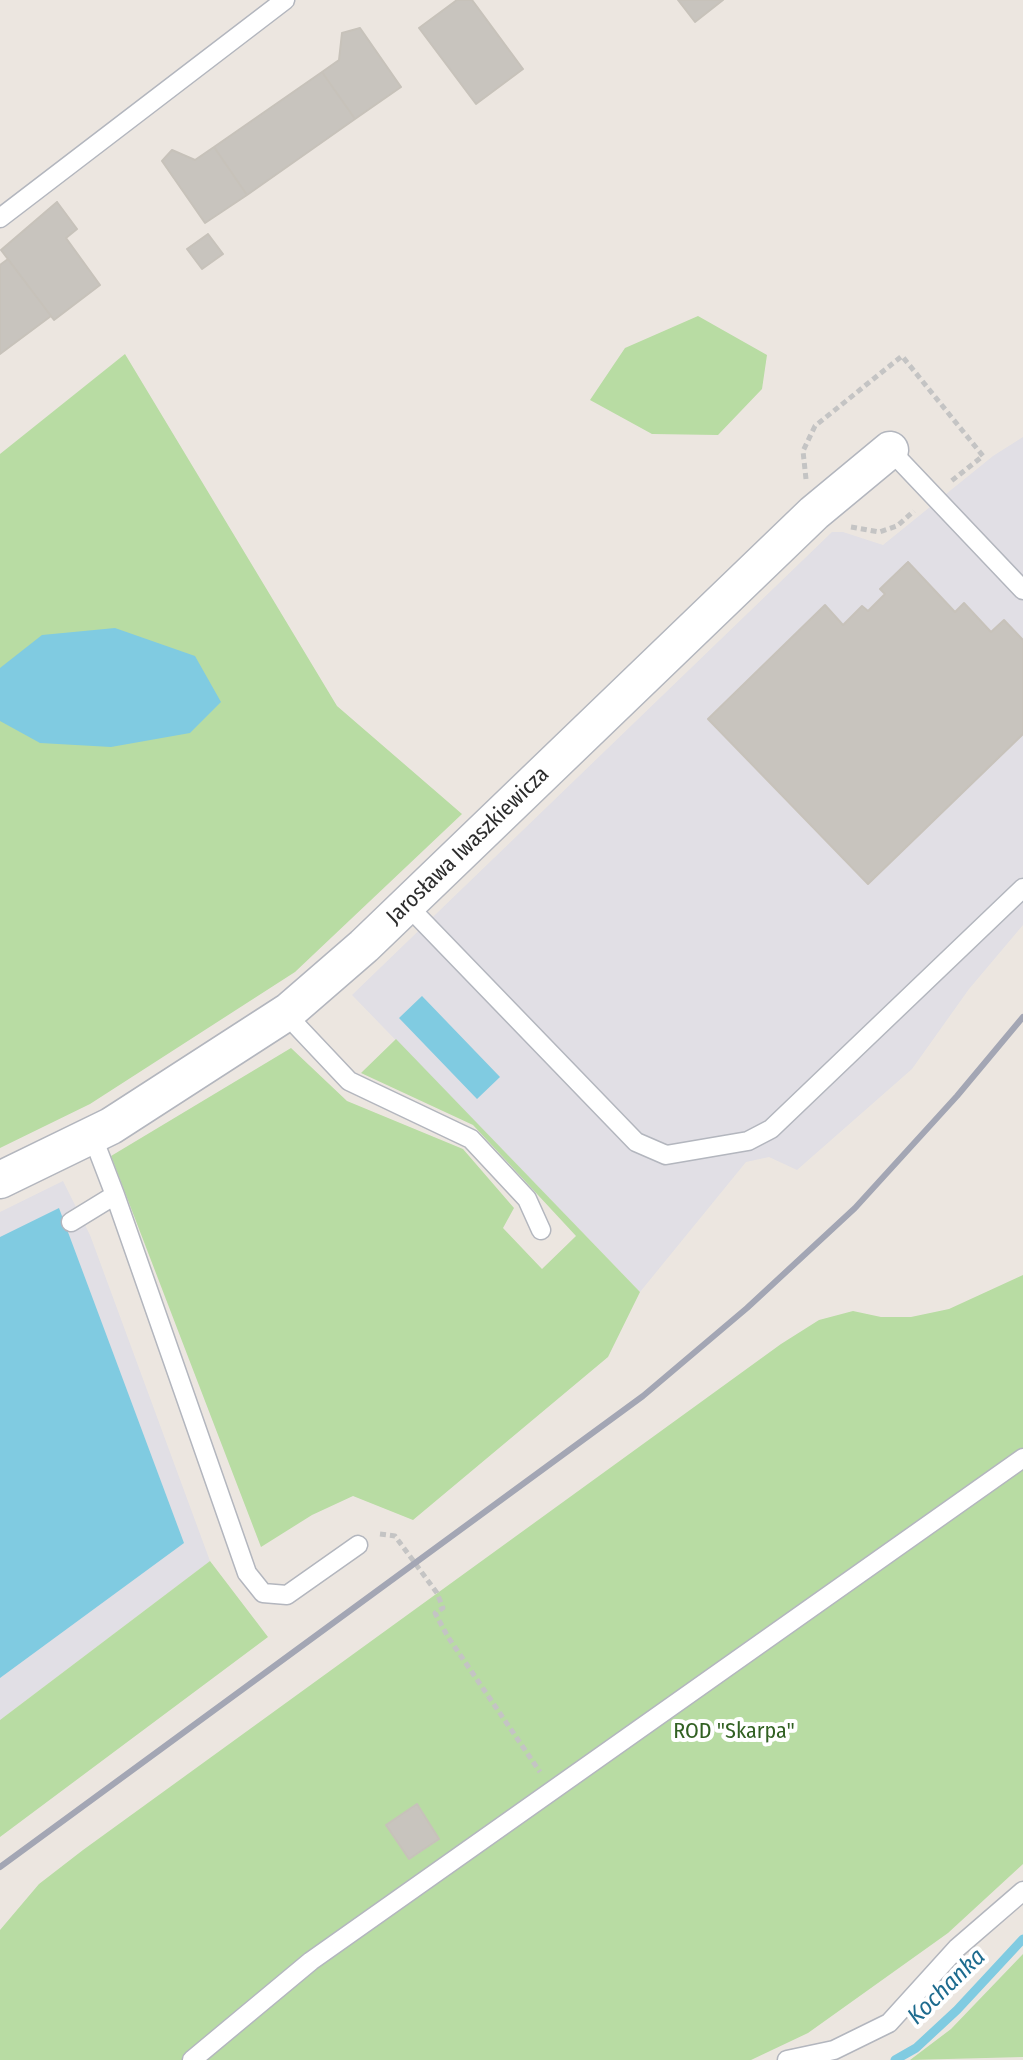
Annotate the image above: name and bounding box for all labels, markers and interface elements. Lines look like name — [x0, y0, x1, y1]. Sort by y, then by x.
street label: Jarosława Iwaszkiewicza — [381, 762, 555, 930]
park label: ROD "Skarpa" — [673, 1719, 795, 1745]
water label: Kochanka — [902, 1943, 992, 2031]

